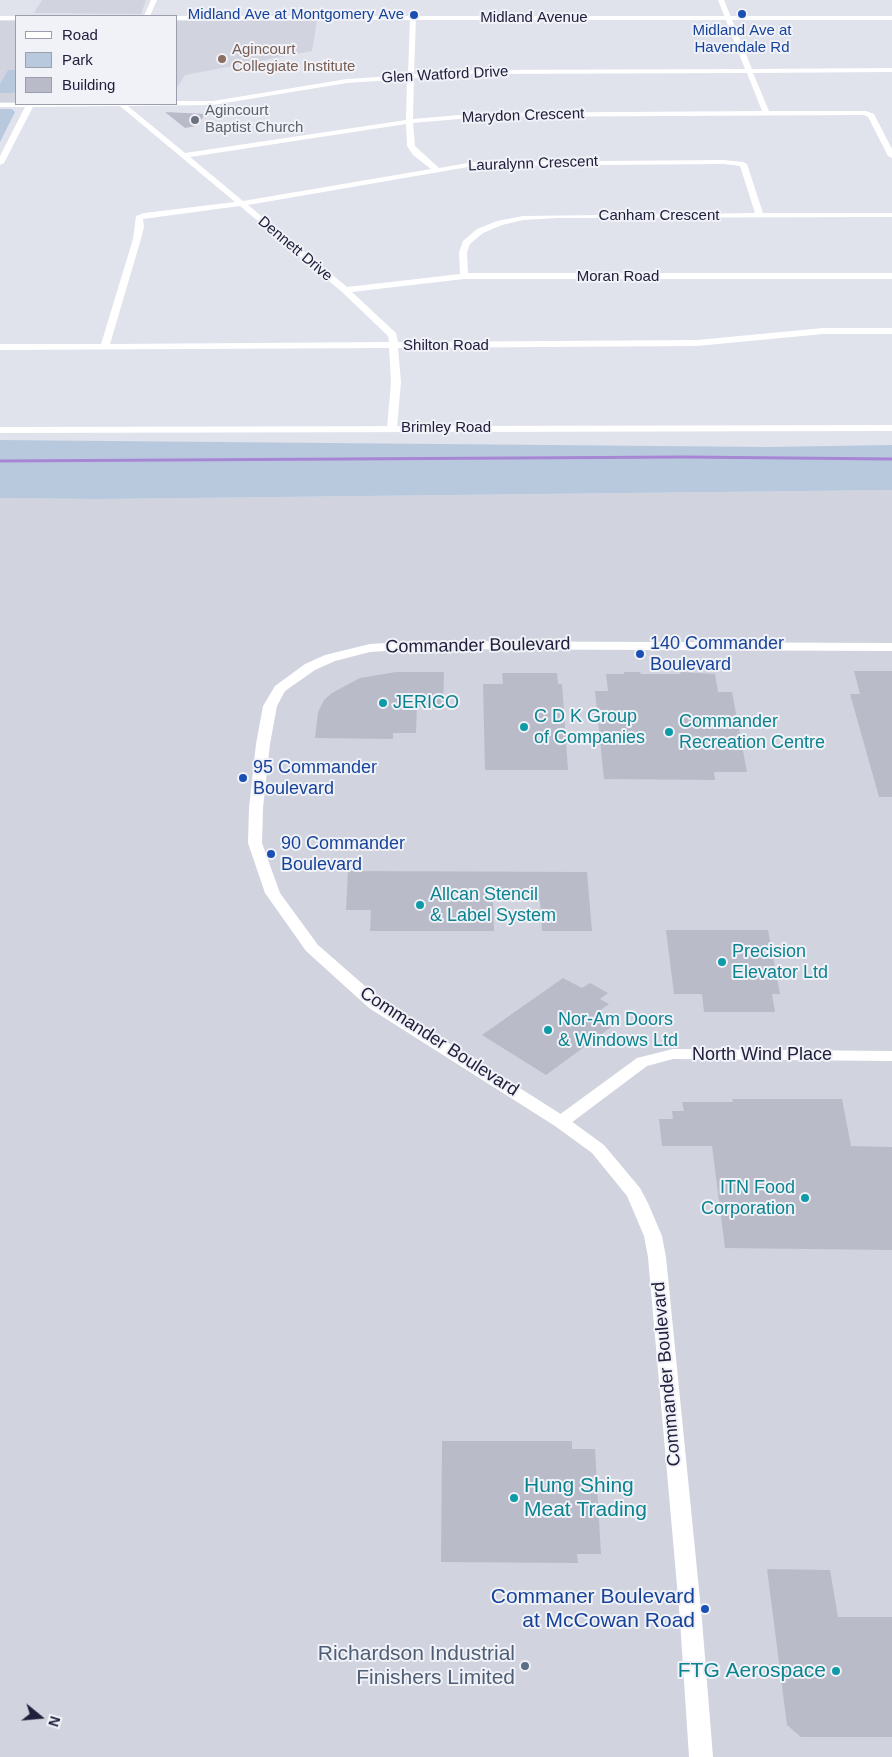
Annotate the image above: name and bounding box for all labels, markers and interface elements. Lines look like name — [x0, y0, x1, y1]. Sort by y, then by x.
place label: Midland Ave at Montgomery Ave — [188, 6, 404, 24]
marker: Midland Ave at Havendale Rd — [736, 8, 748, 20]
marker: Midland Ave at Montgomery Ave — [408, 9, 420, 21]
street label: Midland Avenue — [480, 9, 588, 27]
legend — [15, 15, 178, 105]
place label: Midland Ave at Havendale Rd — [693, 22, 791, 57]
text: Road — [62, 26, 98, 43]
place label: Agincourt Collegiate Institute — [232, 41, 355, 76]
text: Park — [62, 51, 93, 68]
marker: Agincourt Collegiate Institute — [216, 53, 228, 65]
street label: Glen Watford Drive — [381, 63, 509, 87]
text: Building — [62, 76, 115, 93]
place label: Agincourt Baptist Church — [205, 102, 303, 137]
street label: Marydon Crescent — [461, 105, 585, 127]
marker: Agincourt Baptist Church — [189, 114, 201, 126]
street label: Lauralynn Crescent — [468, 153, 598, 175]
street label: Canham Crescent — [599, 207, 719, 225]
street label: Dennett Drive — [254, 213, 336, 285]
street label: Moran Road — [577, 268, 659, 286]
street label: Shilton Road — [403, 337, 489, 355]
street label: Brimley Road — [401, 419, 491, 437]
place label: 140 Commander Boulevard — [650, 633, 784, 676]
street label: Commander Boulevard — [385, 634, 571, 658]
marker: 140 Commander Boulevard — [634, 648, 646, 660]
place label: JERICO — [393, 692, 459, 714]
marker: JERICO — [377, 697, 389, 709]
place label: C D K Group of Companies — [534, 706, 645, 749]
place label: Commander Recreation Centre — [679, 711, 825, 754]
marker: C D K Group of Companies — [518, 721, 530, 733]
marker: Commander Recreation Centre — [663, 726, 675, 738]
place label: 95 Commander Boulevard — [253, 757, 377, 800]
marker: 95 Commander Boulevard — [237, 772, 249, 784]
place label: 90 Commander Boulevard — [281, 833, 405, 876]
marker: 90 Commander Boulevard — [265, 848, 277, 860]
place label: Allcan Stencil & Label System — [430, 884, 556, 926]
marker: Allcan Stencil & Label System — [414, 899, 426, 911]
place label: Precision Elevator Ltd — [732, 941, 828, 984]
marker: Precision Elevator Ltd — [716, 956, 728, 968]
street label: Commander Boulevard — [356, 983, 522, 1101]
place label: Nor-Am Doors & Windows Ltd — [558, 1009, 678, 1052]
marker: Nor-Am Doors & Windows Ltd — [542, 1024, 554, 1036]
street label: North Wind Place — [692, 1044, 832, 1066]
place label: ITN Food Corporation — [701, 1177, 795, 1220]
marker: ITN Food Corporation — [799, 1192, 811, 1204]
street label: Commander Boulevard — [648, 1281, 686, 1467]
place label: Hung Shing Meat Trading — [524, 1473, 647, 1523]
marker: Hung Shing Meat Trading — [508, 1492, 520, 1504]
place label: Commaner Boulevard at McCowan Road — [491, 1584, 695, 1634]
marker: Commaner Boulevard at McCowan Road — [699, 1603, 711, 1615]
place label: Richardson Industrial Finishers Limited — [318, 1641, 515, 1691]
place label: FTG Aerospace — [678, 1658, 826, 1684]
marker: Richardson Industrial Finishers Limited — [519, 1660, 531, 1672]
marker: FTG Aerospace — [830, 1665, 842, 1677]
north arrow — [15, 1692, 65, 1742]
text: N — [45, 1714, 63, 1729]

